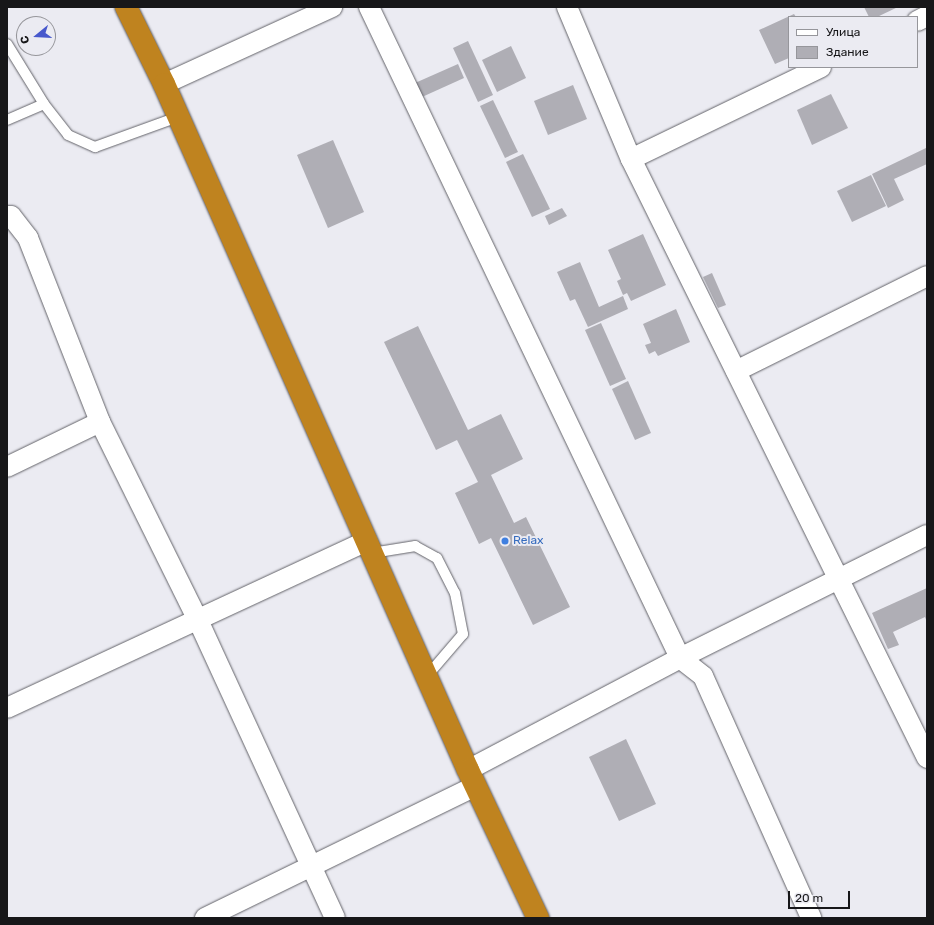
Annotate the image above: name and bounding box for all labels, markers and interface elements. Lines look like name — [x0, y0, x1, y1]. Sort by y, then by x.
north arrow — [16, 16, 56, 56]
legend — [788, 16, 918, 68]
text: Улица — [826, 25, 860, 39]
text: С — [18, 34, 32, 45]
text: Здание — [826, 45, 869, 59]
place label: Relax — [513, 534, 544, 548]
marker: Relax — [500, 536, 510, 546]
scale bar — [790, 883, 852, 909]
text: 20 m — [795, 891, 823, 905]

